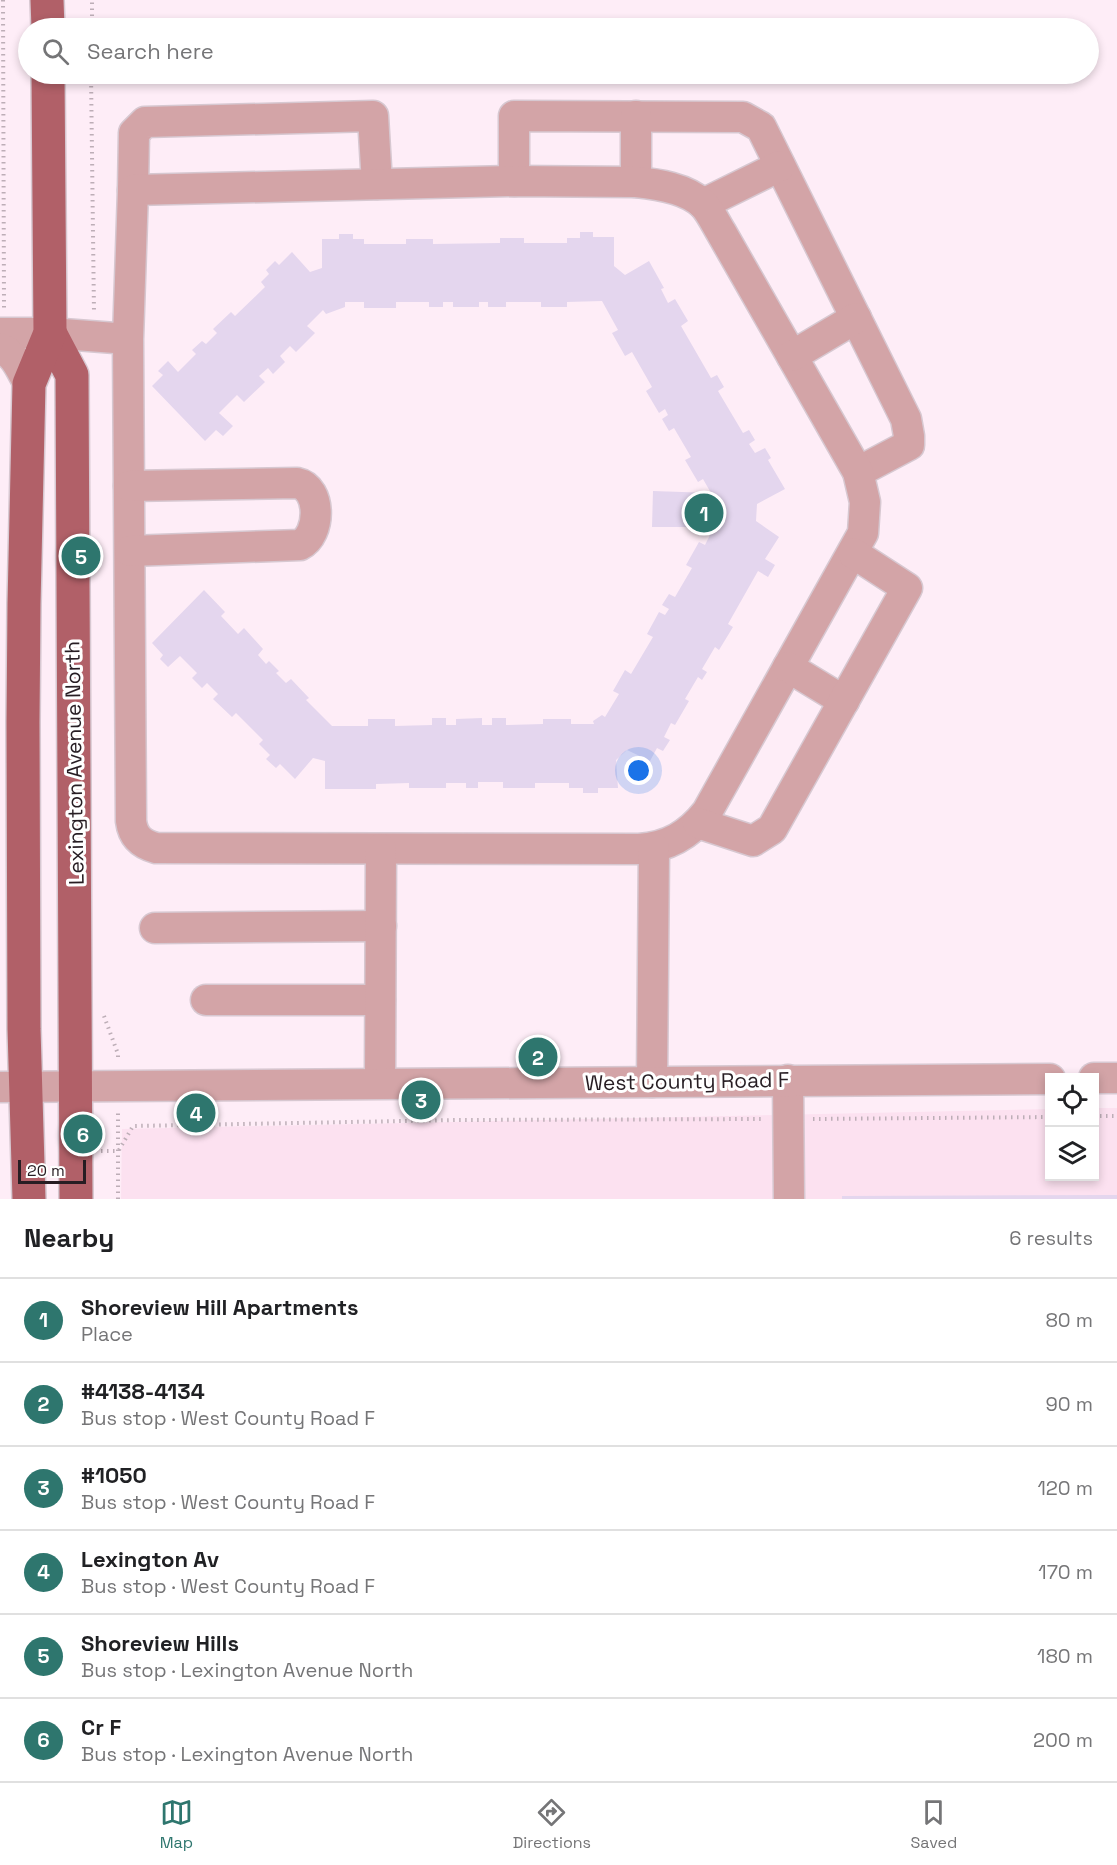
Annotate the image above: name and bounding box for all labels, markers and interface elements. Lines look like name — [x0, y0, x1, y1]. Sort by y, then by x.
search box — [18, 18, 1099, 84]
icon: search — [39, 35, 72, 68]
text: Search here — [87, 37, 214, 65]
pin: 1 — [684, 490, 724, 536]
pin: 5 — [62, 534, 100, 578]
street label: Lexington Avenue North — [58, 641, 90, 885]
your location — [624, 756, 653, 785]
pin: 2 — [518, 1034, 558, 1080]
street label: West County Road F — [585, 1066, 789, 1096]
map controls — [1045, 1073, 1099, 1181]
button: locate — [1045, 1073, 1099, 1127]
pin: 3 — [402, 1078, 440, 1122]
pin: 4 — [176, 1090, 216, 1136]
pin: 6 — [64, 1112, 103, 1156]
button: layers — [1045, 1127, 1099, 1181]
scale bar — [18, 1157, 86, 1184]
text: 20 m — [27, 1160, 65, 1181]
text: Nearby — [24, 1221, 114, 1255]
text: 6 results — [1009, 1225, 1093, 1251]
text: Shoreview Hill Apartments — [81, 1293, 359, 1321]
text: 1 — [39, 1307, 48, 1333]
text: 80 m — [1045, 1307, 1093, 1333]
text: Place — [81, 1321, 133, 1347]
text: #4138-4134 — [81, 1377, 205, 1405]
text: 2 — [38, 1391, 49, 1417]
text: 90 m — [1046, 1391, 1093, 1417]
text: Bus stop · West County Road F — [81, 1405, 375, 1431]
text: #1050 — [81, 1461, 147, 1489]
text: 3 — [37, 1475, 50, 1501]
text: 120 m — [1037, 1475, 1093, 1501]
text: Bus stop · West County Road F — [81, 1489, 375, 1515]
text: Lexington Av — [81, 1545, 219, 1573]
text: 4 — [37, 1559, 50, 1585]
text: 170 m — [1038, 1559, 1093, 1585]
text: Bus stop · West County Road F — [81, 1573, 375, 1599]
text: Shoreview Hills — [81, 1629, 239, 1657]
text: 5 — [38, 1643, 50, 1669]
text: 180 m — [1037, 1643, 1093, 1669]
text: Bus stop · Lexington Avenue North — [81, 1657, 413, 1683]
text: Cr F — [81, 1713, 121, 1741]
text: 6 — [37, 1727, 50, 1753]
text: 200 m — [1033, 1727, 1093, 1753]
text: Bus stop · Lexington Avenue North — [81, 1741, 413, 1767]
tab: Map — [160, 1796, 193, 1853]
tab: Directions — [513, 1796, 591, 1853]
tab: Saved — [911, 1796, 957, 1853]

